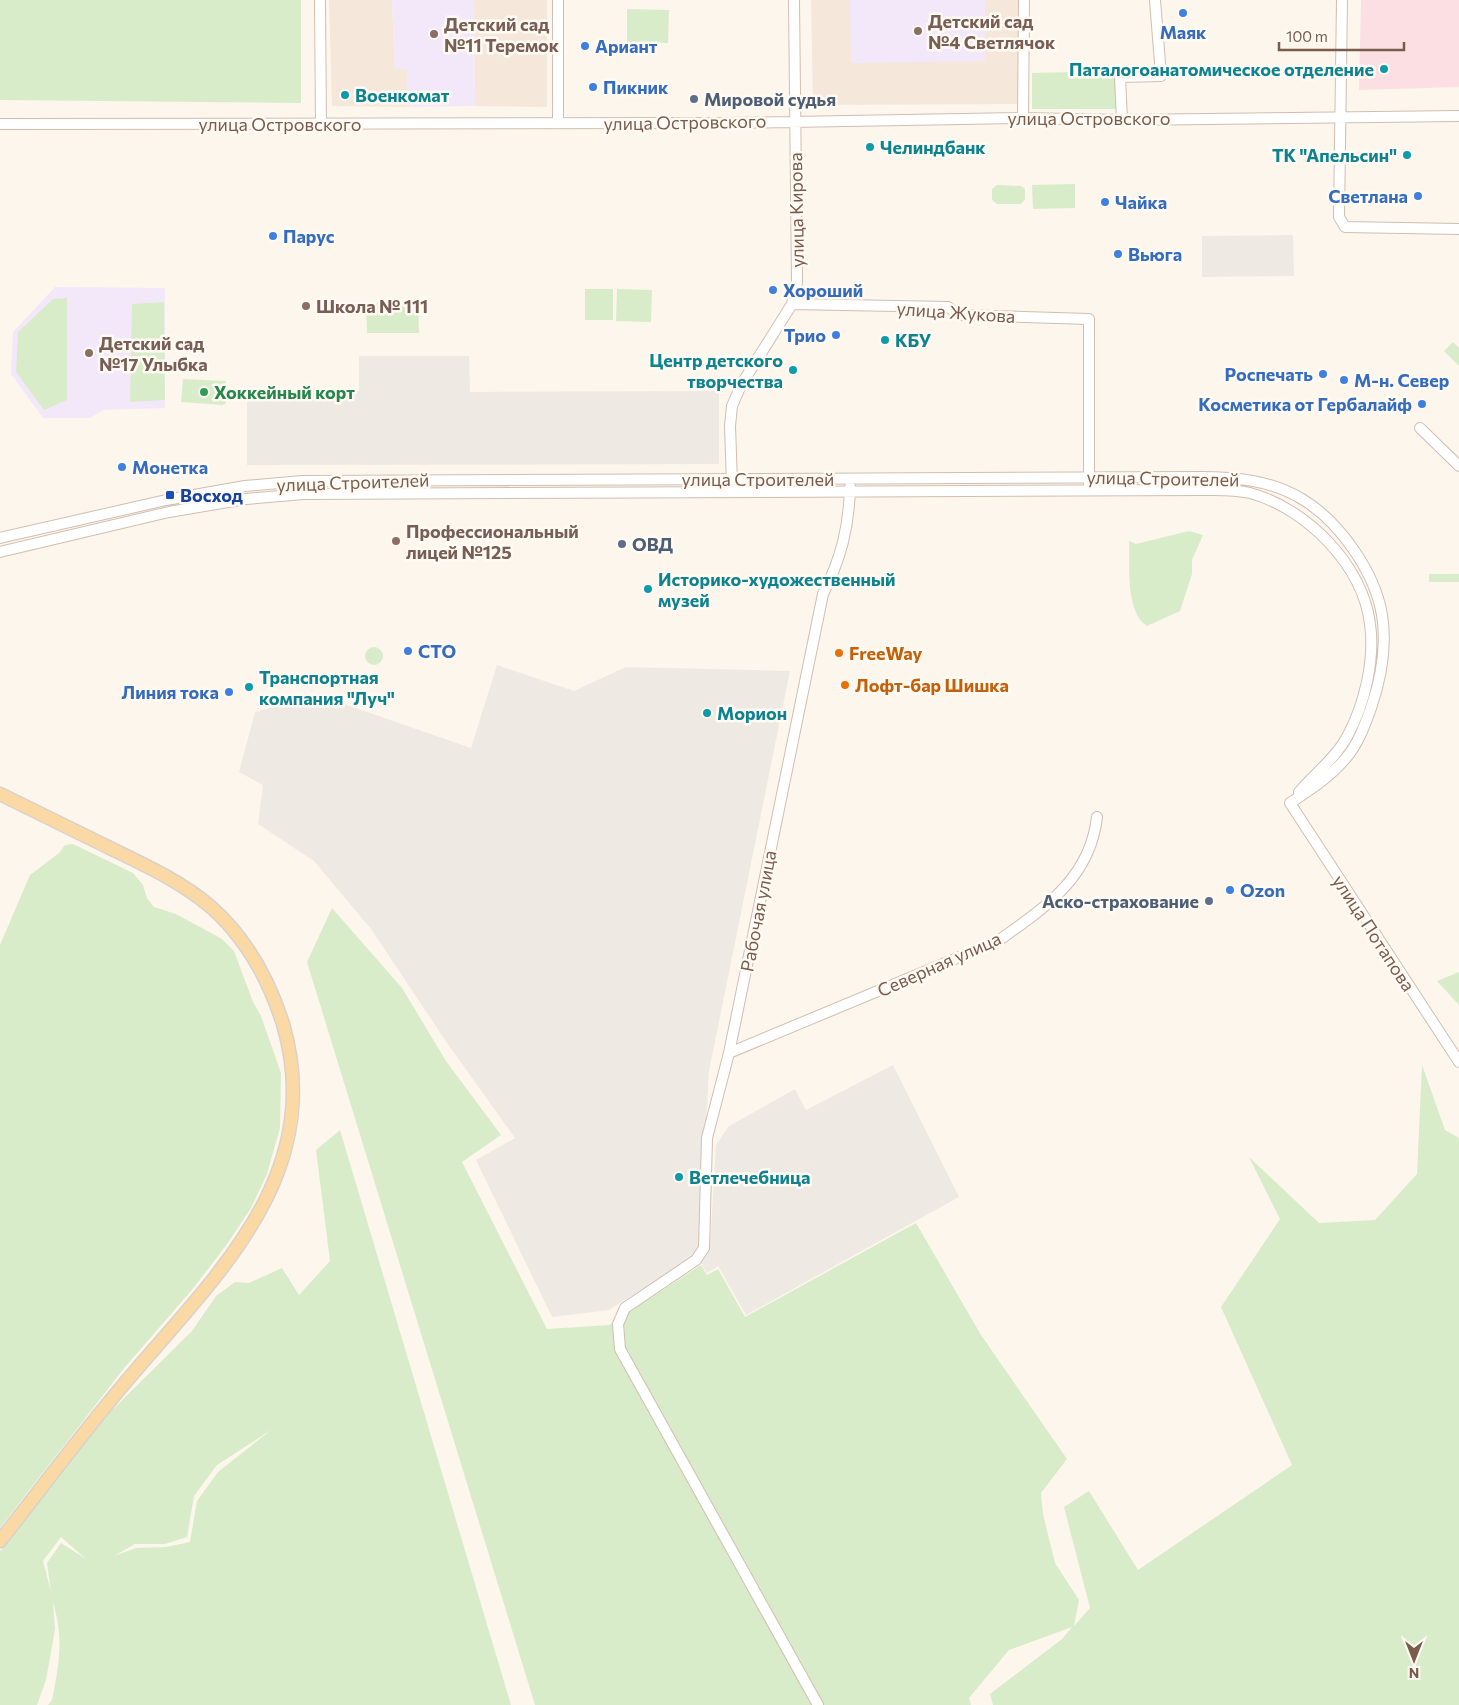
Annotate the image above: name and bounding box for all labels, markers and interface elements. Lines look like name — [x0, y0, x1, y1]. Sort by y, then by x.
marker: Маяк — [1177, 7, 1189, 19]
place label: Детский сад №4 Светлячок — [928, 10, 1056, 53]
place label: Детский сад №11 Теремок — [444, 13, 560, 56]
scale bar — [1279, 20, 1404, 52]
place label: Маяк — [1160, 21, 1207, 43]
marker: Детский сад №4 Светлячок — [912, 25, 924, 37]
text: 100 m — [1286, 27, 1328, 45]
marker: Детский сад №11 Теремок — [428, 28, 440, 40]
place label: Ариант — [595, 35, 658, 57]
marker: Ариант — [579, 40, 591, 52]
place label: Паталогоанатомическое отделение — [1069, 58, 1374, 80]
marker: Паталогоанатомическое отделение — [1378, 63, 1390, 75]
place label: Пикник — [603, 76, 669, 98]
marker: Пикник — [587, 81, 599, 93]
place label: Военкомат — [355, 84, 450, 106]
place label: Мировой судья — [704, 88, 836, 110]
marker: Военкомат — [339, 89, 351, 101]
marker: Мировой судья — [688, 93, 700, 105]
street label: улица Островского — [1008, 107, 1170, 129]
street label: улица Островского — [603, 110, 767, 134]
street label: улица Островского — [199, 113, 361, 135]
place label: Челиндбанк — [880, 136, 986, 158]
marker: Челиндбанк — [864, 141, 876, 153]
place label: ТК "Апельсин" — [1272, 144, 1397, 166]
marker: ТК "Апельсин" — [1401, 149, 1413, 161]
street label: улица Кирова — [784, 152, 808, 268]
place label: Светлана — [1328, 185, 1408, 207]
marker: Светлана — [1412, 190, 1424, 202]
place label: Чайка — [1115, 191, 1167, 213]
marker: Чайка — [1099, 196, 1111, 208]
place label: Парус — [283, 225, 335, 247]
marker: Парус — [267, 230, 279, 242]
place label: Вьюга — [1128, 243, 1182, 265]
marker: Вьюга — [1112, 248, 1124, 260]
place label: Хороший — [783, 279, 863, 301]
marker: Хороший — [767, 284, 779, 296]
place label: Школа № 111 — [316, 295, 428, 317]
street label: улица Жукова — [896, 297, 1016, 327]
marker: Школа № 111 — [300, 300, 312, 312]
place label: Трио — [784, 324, 826, 346]
marker: Трио — [830, 329, 842, 341]
place label: КБУ — [895, 329, 932, 351]
place label: Детский сад №17 Улыбка — [99, 332, 208, 375]
marker: КБУ — [879, 334, 891, 346]
marker: Детский сад №17 Улыбка — [83, 347, 95, 359]
place label: Центр детского творчества — [649, 349, 783, 392]
place label: Роспечать — [1224, 363, 1313, 385]
marker: Центр детского творчества — [787, 364, 799, 376]
marker: Роспечать — [1317, 368, 1329, 380]
place label: М-н. Север — [1354, 369, 1449, 391]
marker: М-н. Север — [1338, 374, 1350, 386]
place label: Хоккейный корт — [214, 381, 355, 403]
marker: Хоккейный корт — [198, 386, 210, 398]
place label: Косметика от Гербалайф — [1198, 393, 1412, 415]
marker: Косметика от Гербалайф — [1416, 398, 1428, 410]
place label: Монетка — [132, 456, 208, 478]
marker: Монетка — [116, 461, 128, 473]
street label: улица Строителей — [1086, 466, 1240, 490]
street label: улица Строителей — [276, 468, 430, 496]
street label: улица Строителей — [682, 468, 834, 490]
place label: Восход — [180, 484, 243, 506]
marker: Восход — [164, 489, 176, 501]
place label: Профессиональный лицей №125 — [406, 520, 579, 563]
place label: ОВД — [632, 533, 674, 555]
marker: Профессиональный лицей №125 — [390, 535, 402, 547]
marker: ОВД — [616, 538, 628, 550]
place label: Историко-художественный музей — [658, 568, 896, 611]
marker: Историко-художественный музей — [642, 583, 654, 595]
place label: СТО — [418, 640, 456, 662]
place label: FreeWay — [849, 642, 922, 664]
marker: СТО — [402, 645, 414, 657]
marker: FreeWay — [833, 647, 845, 659]
place label: Транспортная компания "Луч" — [259, 666, 395, 709]
place label: Лофт-бар Шишка — [855, 674, 1009, 696]
marker: Лофт-бар Шишка — [839, 679, 851, 691]
place label: Линия тока — [122, 681, 219, 703]
marker: Транспортная компания "Луч" — [243, 681, 255, 693]
marker: Линия тока — [223, 686, 235, 698]
place label: Морион — [717, 702, 787, 724]
marker: Морион — [701, 707, 713, 719]
street label: Рабочая улица — [735, 848, 781, 974]
street label: улица Потапова — [1328, 871, 1420, 995]
place label: Ozon — [1240, 879, 1285, 901]
marker: Ozon — [1224, 884, 1236, 896]
place label: Аско-страхование — [1042, 890, 1199, 912]
marker: Аско-страхование — [1203, 895, 1215, 907]
street label: Северная улица — [874, 927, 1004, 1001]
place label: Ветлечебница — [689, 1166, 810, 1188]
marker: Ветлечебница — [673, 1171, 685, 1183]
north arrow — [1389, 1635, 1439, 1685]
text: N — [1409, 1665, 1419, 1682]

